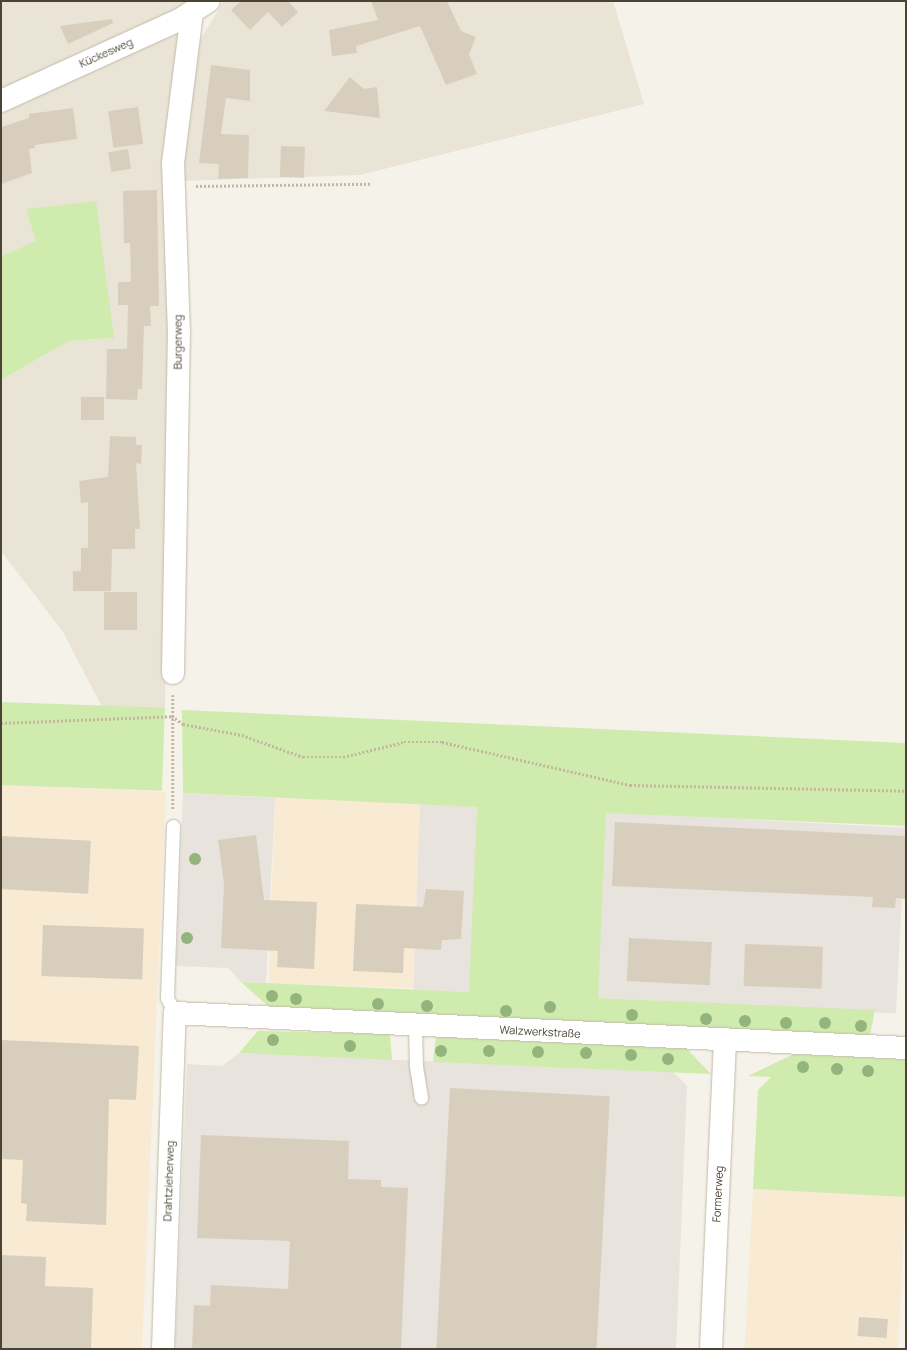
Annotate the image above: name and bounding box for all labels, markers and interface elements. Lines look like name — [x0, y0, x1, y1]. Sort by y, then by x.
street label: Kückesweg — [77, 35, 135, 71]
street label: Burgerweg — [171, 314, 185, 370]
street label: Walzwerkstraße — [499, 1023, 581, 1041]
street label: Drahtzieherweg — [161, 1140, 177, 1222]
street label: Formerweg — [710, 1165, 726, 1223]

